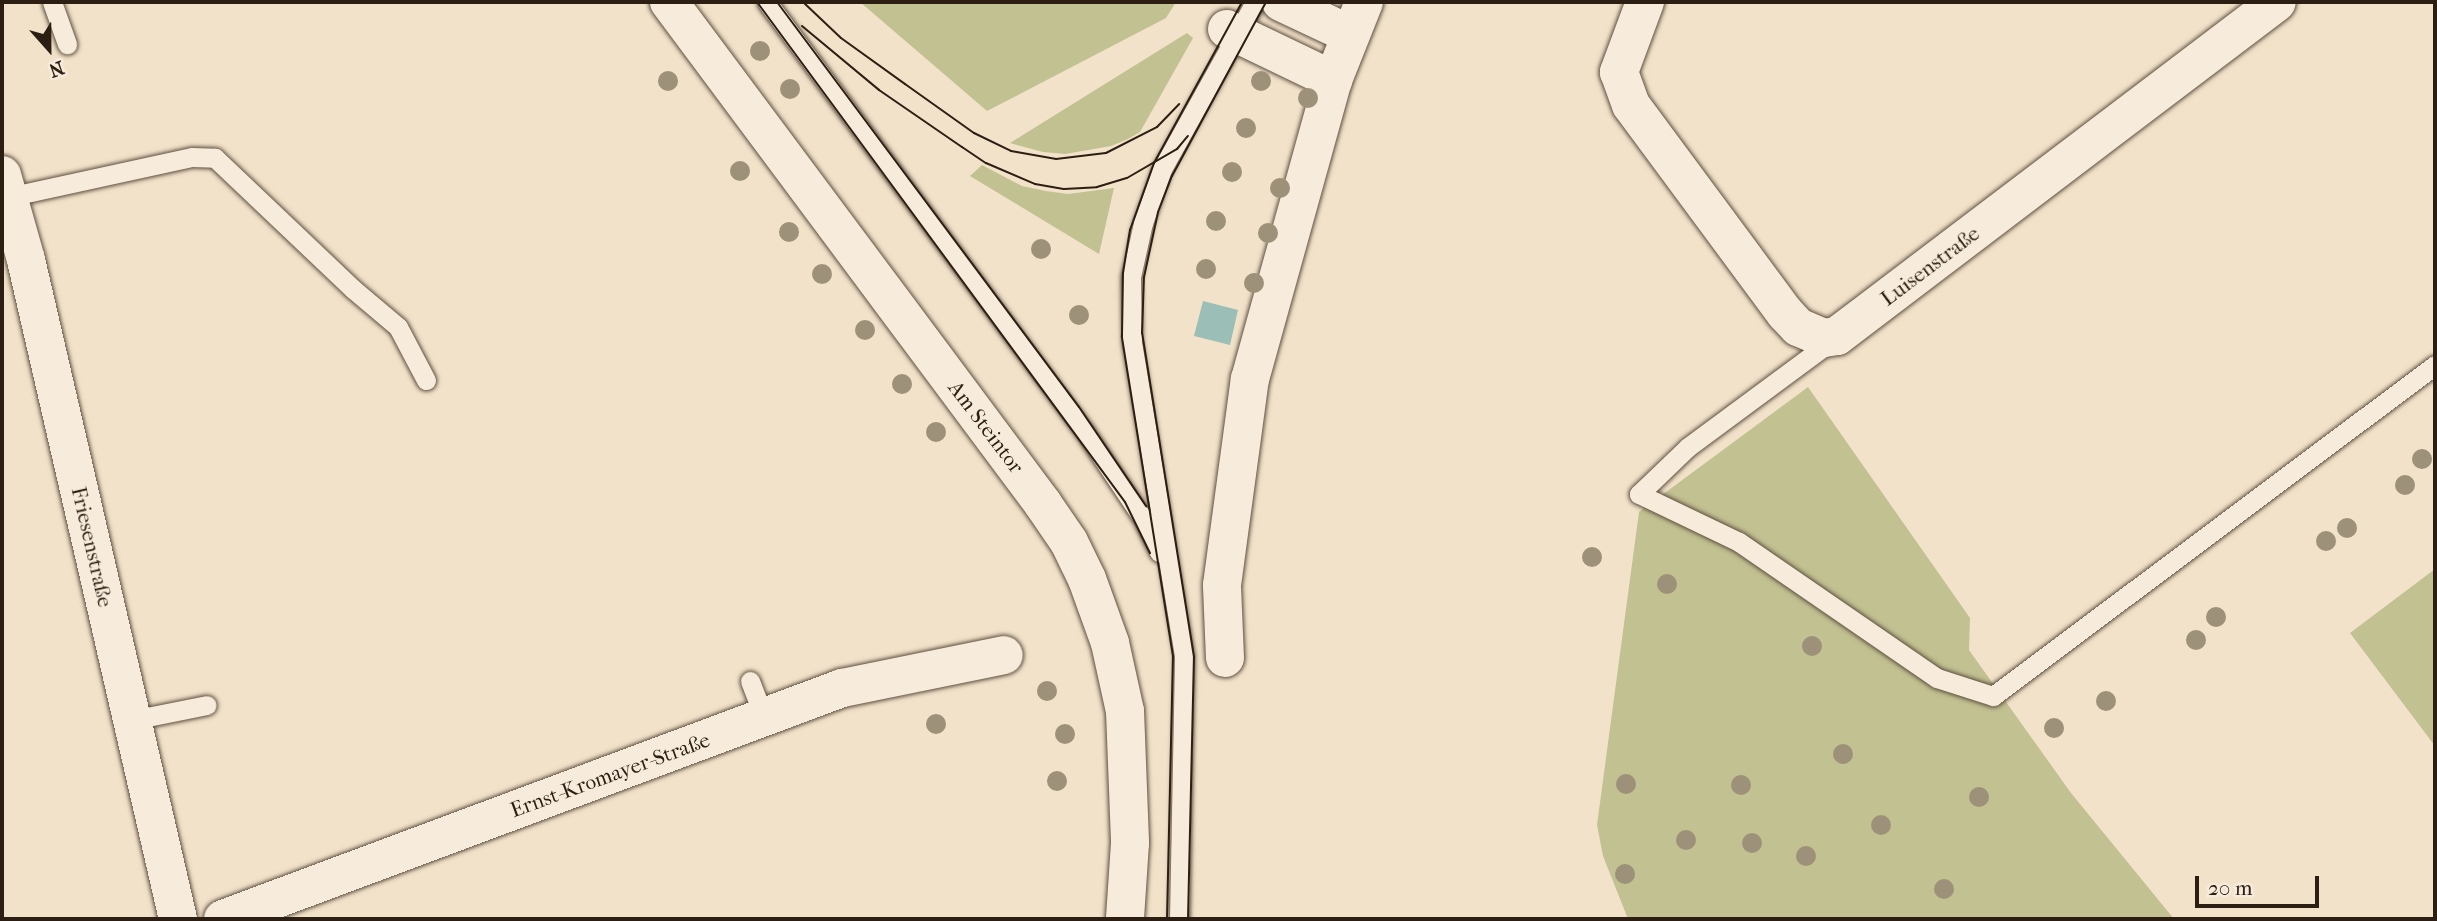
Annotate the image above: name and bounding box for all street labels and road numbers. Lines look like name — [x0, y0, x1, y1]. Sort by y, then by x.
street label: Luisenstraße — [1876, 221, 1984, 311]
street label: Am Steintor — [943, 376, 1029, 478]
street label: Friesenstraße — [66, 484, 118, 610]
street label: Ernst-Kromayer-Straße — [507, 727, 713, 823]

